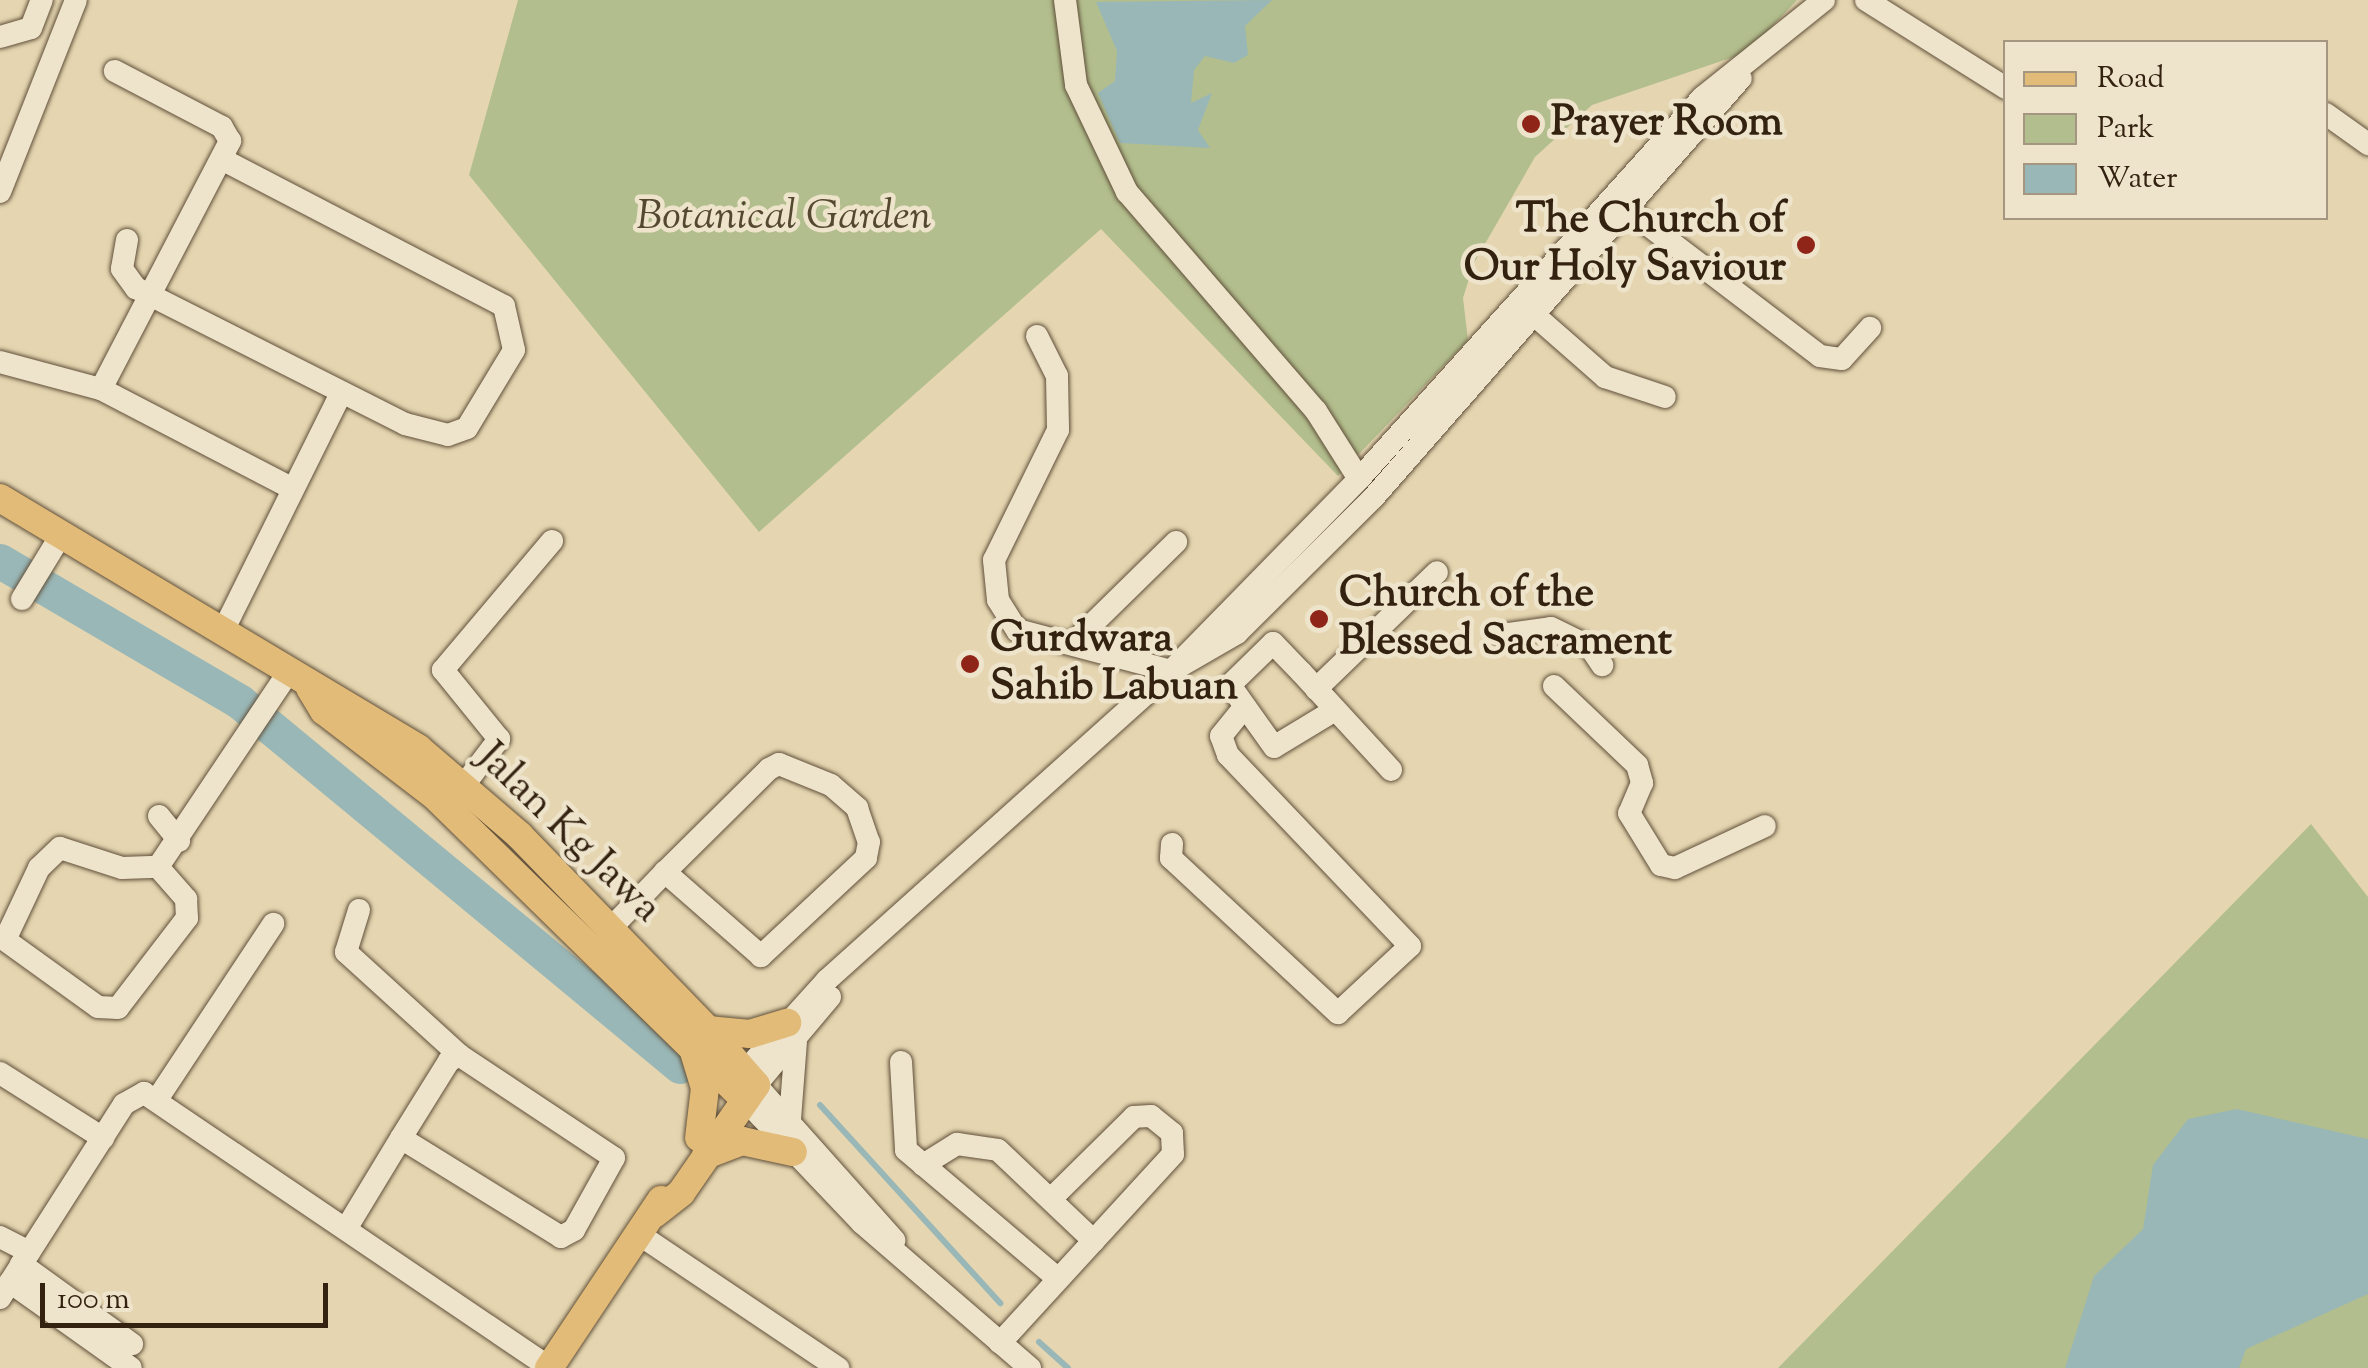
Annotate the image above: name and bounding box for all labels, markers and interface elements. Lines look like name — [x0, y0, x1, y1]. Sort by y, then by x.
legend — [2003, 40, 2328, 220]
text: Road — [2097, 58, 2164, 101]
place label: Prayer Room — [1551, 99, 1783, 149]
text: Park — [2097, 108, 2154, 151]
marker: Prayer Room — [1520, 113, 1542, 135]
text: Water — [2097, 158, 2178, 201]
park label: Botanical Garden — [636, 193, 932, 243]
place label: The Church of Our Holy Saviour — [1464, 196, 1786, 294]
marker: The Church of Our Holy Saviour — [1795, 234, 1817, 256]
place label: Church of the Blessed Sacrament — [1339, 570, 1672, 668]
marker: Church of the Blessed Sacrament — [1308, 608, 1330, 630]
place label: Gurdwara Sahib Labuan — [990, 615, 1238, 714]
marker: Gurdwara Sahib Labuan — [959, 653, 981, 675]
street label: Jalan Kg Jawa — [465, 734, 671, 934]
scale bar — [45, 1263, 332, 1325]
text: 100 m — [57, 1279, 130, 1322]

